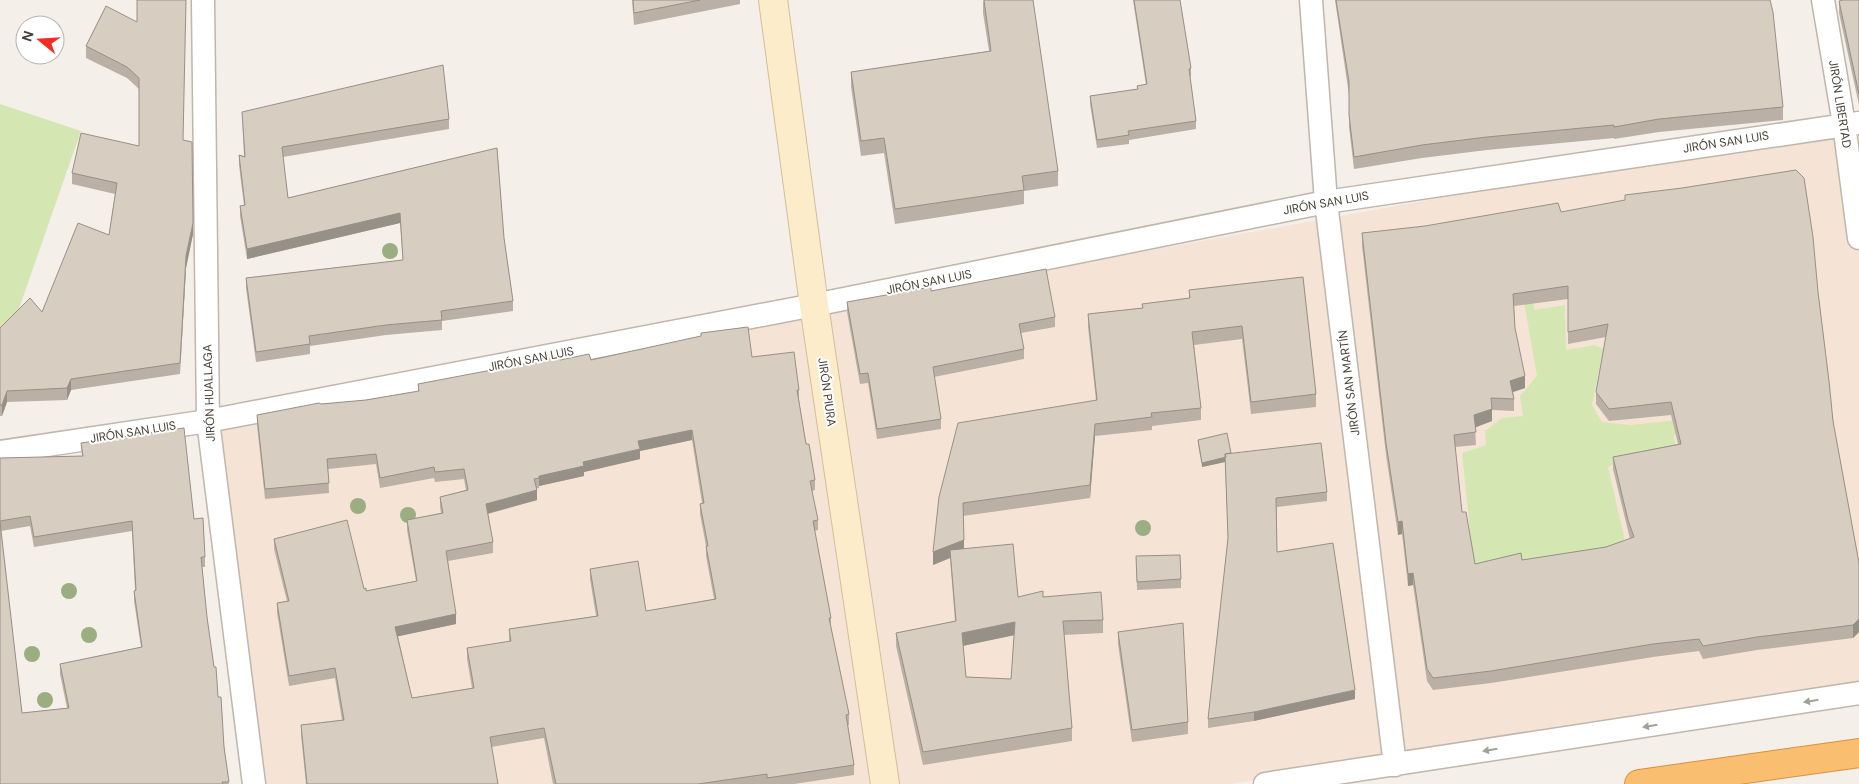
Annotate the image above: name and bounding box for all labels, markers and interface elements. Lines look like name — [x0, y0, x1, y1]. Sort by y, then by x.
north arrow — [15, 15, 65, 65]
text: N — [17, 28, 38, 44]
street label: JIRÓN LIBERTAD — [1825, 59, 1855, 149]
street label: JIRÓN SAN LUIS — [1682, 127, 1770, 157]
street label: JIRÓN SAN LUIS — [1282, 188, 1370, 218]
street label: JIRÓN SAN LUIS — [885, 266, 973, 298]
street label: JIRÓN SAN MARTÍN — [1335, 329, 1363, 437]
street label: JIRÓN SAN LUIS — [487, 343, 575, 375]
street label: JIRÓN HUALLAGA — [199, 344, 219, 442]
street label: JIRÓN PIURA — [814, 356, 840, 428]
street label: JIRÓN SAN LUIS — [89, 417, 177, 447]
one-way arrow — [1802, 697, 1818, 705]
one-way arrow — [1642, 722, 1658, 730]
one-way arrow — [1481, 747, 1497, 755]

